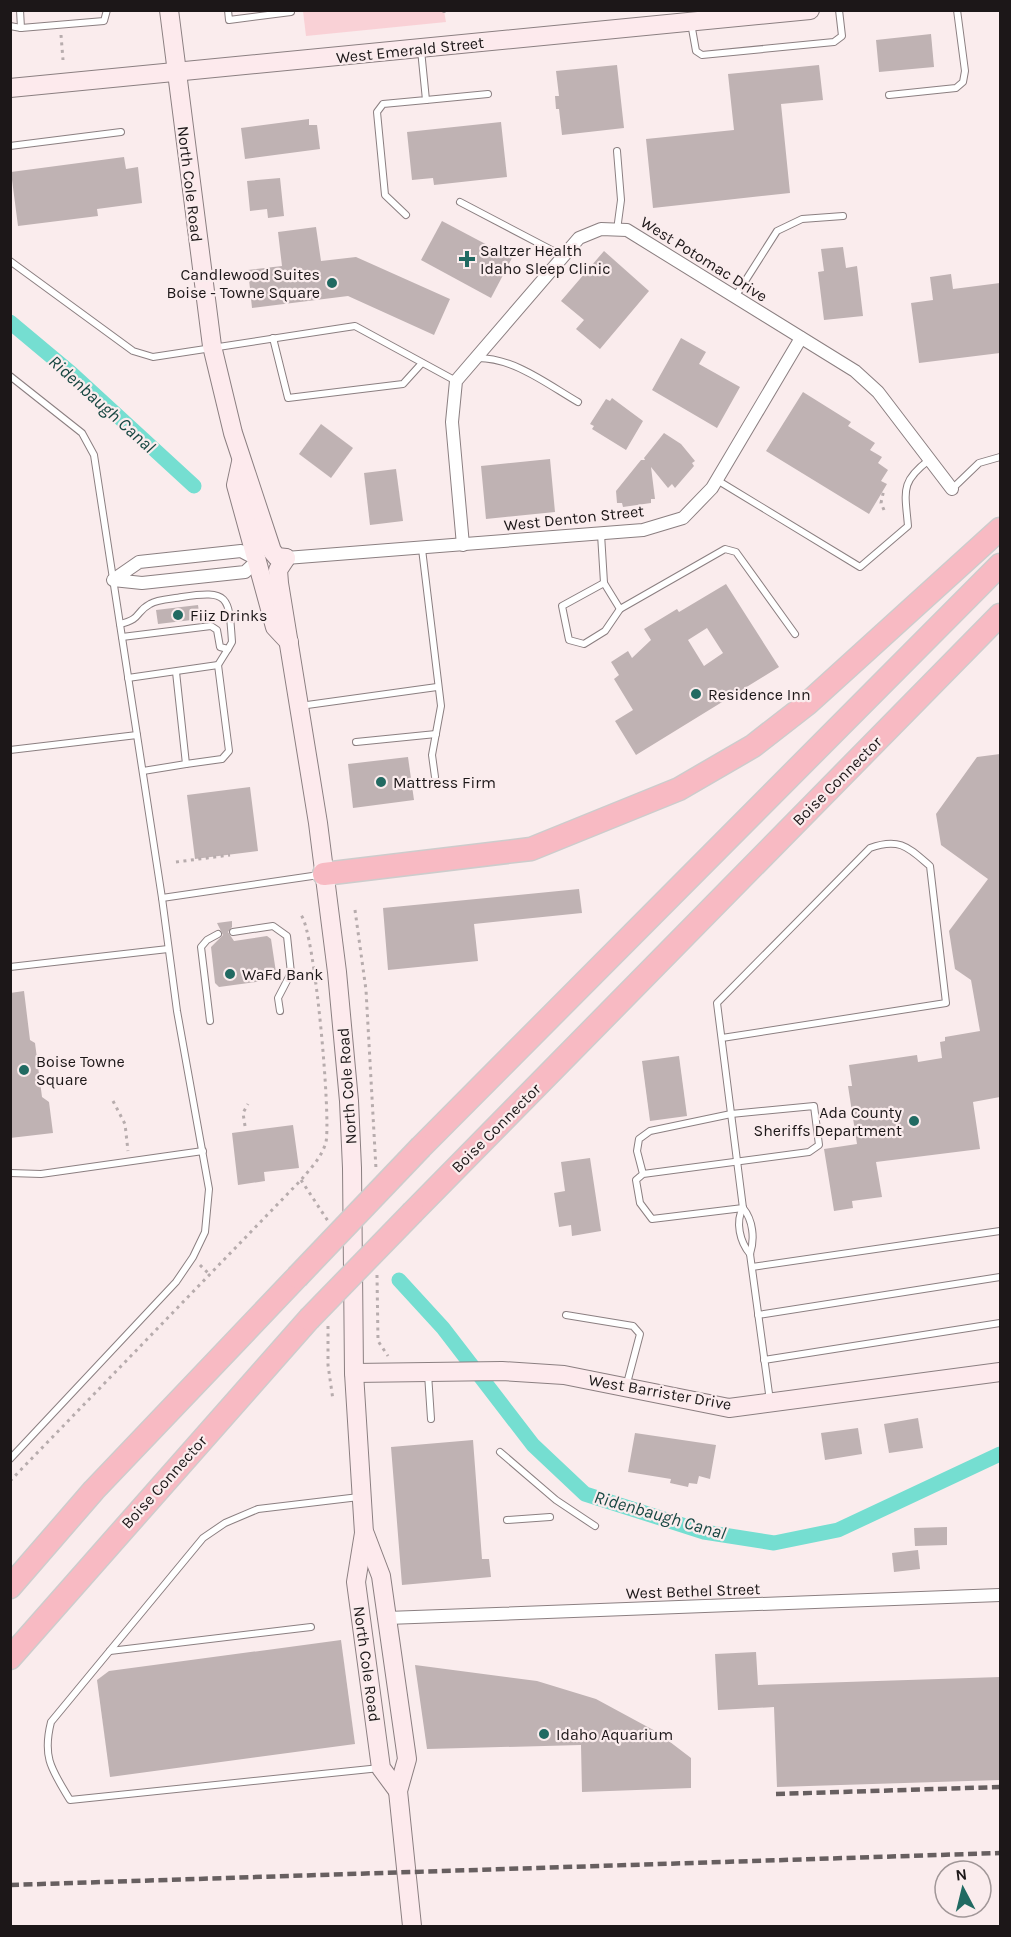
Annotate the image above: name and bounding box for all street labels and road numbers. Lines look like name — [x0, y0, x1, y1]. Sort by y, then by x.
street label: West Emerald Street — [335, 33, 485, 67]
street label: North Cole Road — [173, 125, 207, 243]
street label: West Potomac Drive — [637, 212, 771, 306]
street label: West Denton Street — [503, 501, 645, 535]
street label: Boise Connector — [788, 732, 886, 830]
street label: North Cole Road — [333, 1027, 361, 1145]
street label: Boise Connector — [447, 1079, 545, 1177]
street label: West Barrister Drive — [587, 1370, 733, 1414]
street label: Boise Connector — [117, 1431, 211, 1532]
street label: West Bethel Street — [625, 1579, 761, 1603]
street label: North Cole Road — [349, 1605, 385, 1723]

